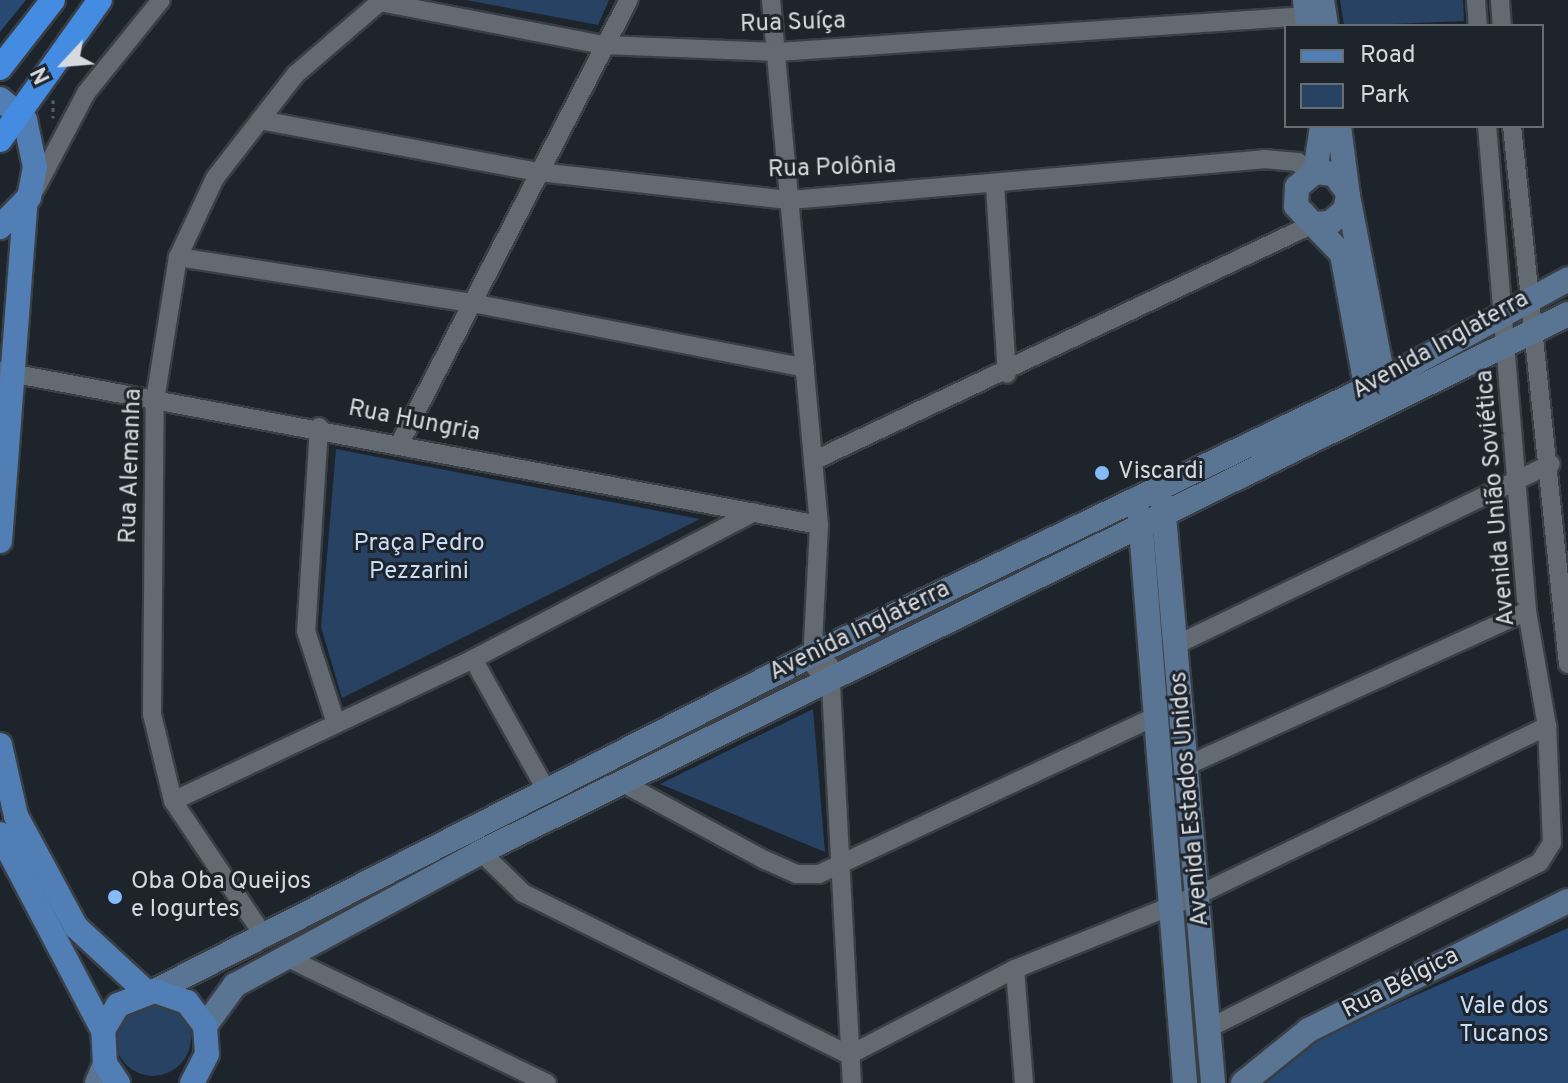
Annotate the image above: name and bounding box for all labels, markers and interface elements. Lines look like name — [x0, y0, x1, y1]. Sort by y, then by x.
street label: Rua Suíça — [740, 8, 846, 40]
north arrow — [24, 24, 104, 104]
legend — [1284, 24, 1544, 128]
text: Road — [1360, 41, 1416, 71]
text: N — [26, 62, 58, 88]
text: Park — [1360, 81, 1410, 111]
street label: Rua Polônia — [767, 152, 897, 186]
street label: Avenida Inglaterra — [1348, 286, 1534, 406]
street label: Avenida União Soviética — [1471, 369, 1523, 627]
street label: Rua Alemanha — [115, 387, 149, 545]
street label: Rua Hungria — [346, 395, 482, 449]
place label: Viscardi — [1118, 459, 1204, 487]
marker: Viscardi — [1093, 464, 1111, 482]
park label: Praça Pedro Pezzarini — [353, 531, 485, 587]
street label: Avenida Inglaterra — [765, 576, 955, 688]
street label: Avenida Estados Unidos — [1165, 670, 1217, 928]
place label: Oba Oba Queijos e Iogurtes — [131, 869, 311, 925]
marker: Oba Oba Queijos e Iogurtes — [106, 888, 124, 906]
street label: Rua Bélgica — [1338, 942, 1464, 1026]
park label: Vale dos Tucanos — [1459, 994, 1549, 1050]

